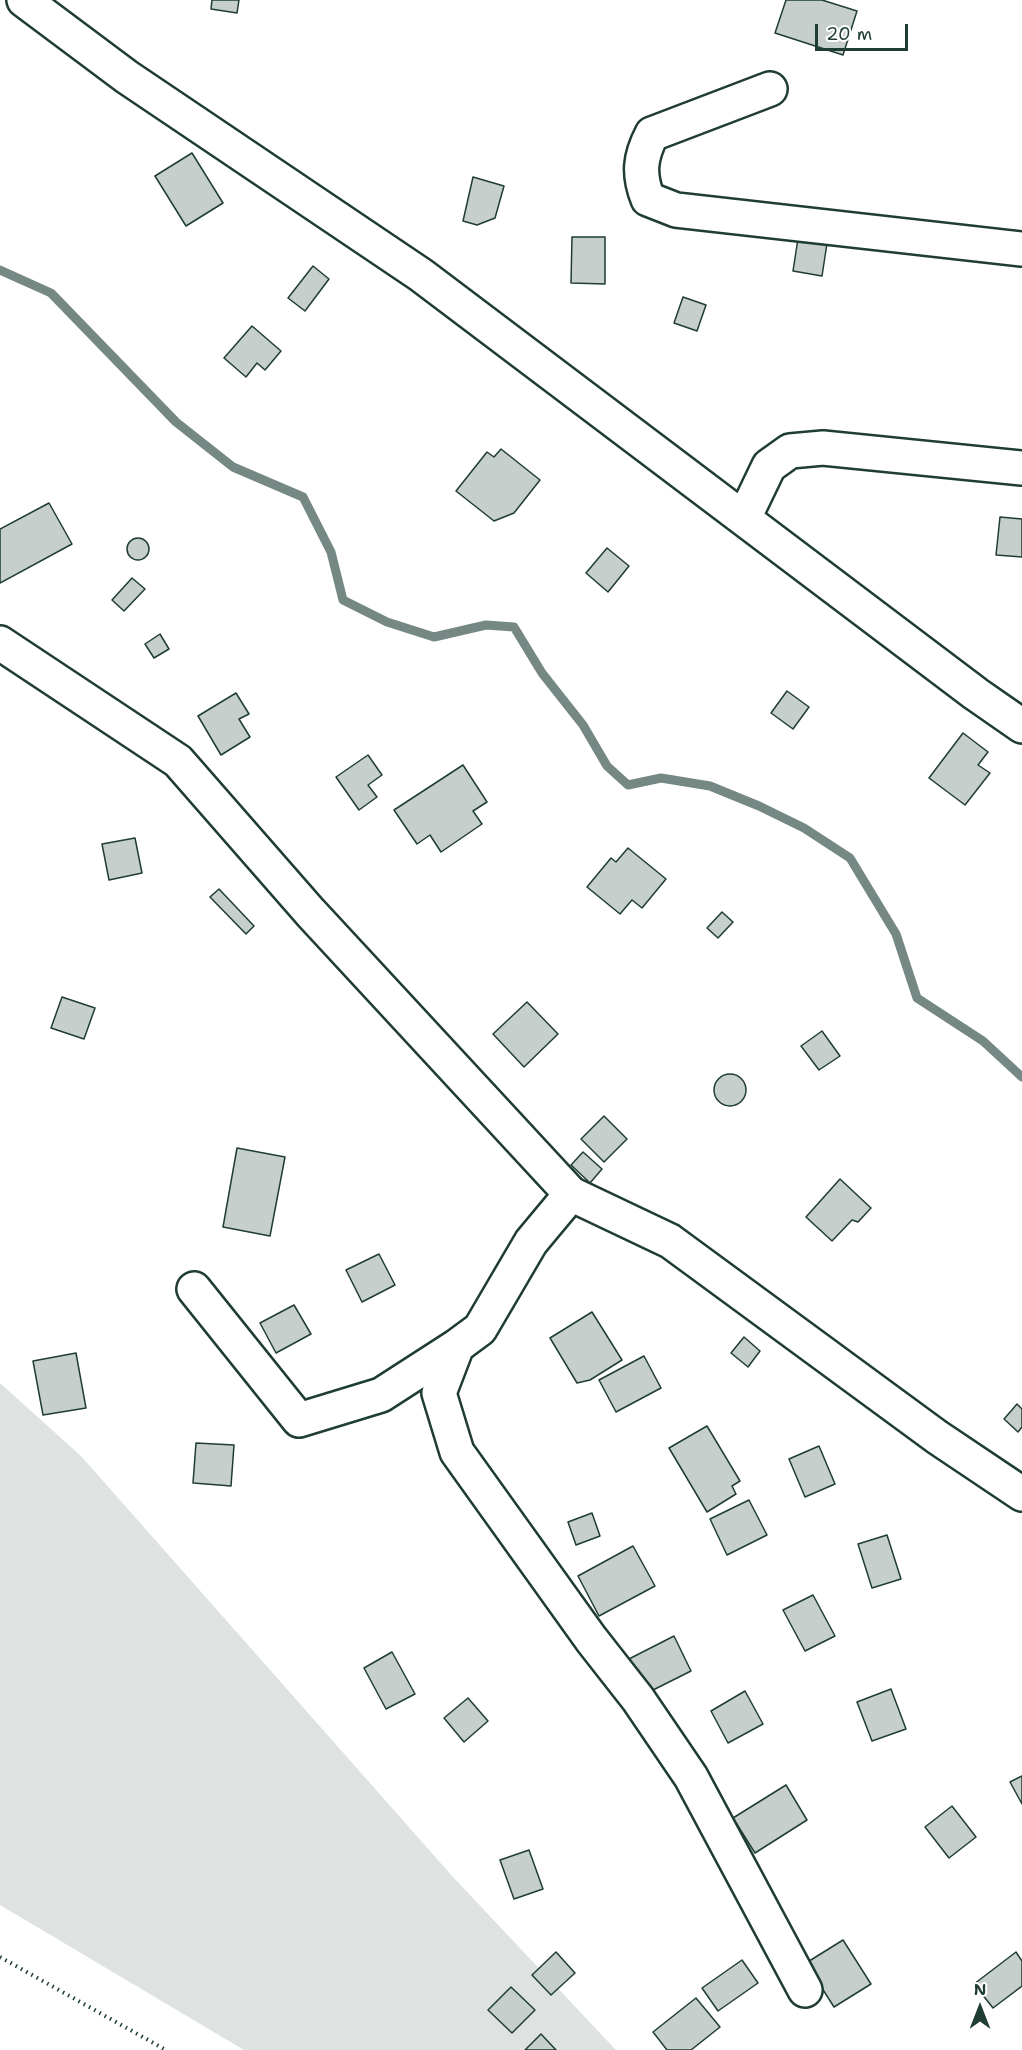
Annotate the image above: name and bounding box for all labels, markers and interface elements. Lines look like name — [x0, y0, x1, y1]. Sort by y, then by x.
scale bar — [818, 12, 911, 50]
text: 20 m — [826, 22, 872, 46]
north arrow — [950, 1978, 1010, 2038]
text: N — [974, 1979, 986, 2000]

